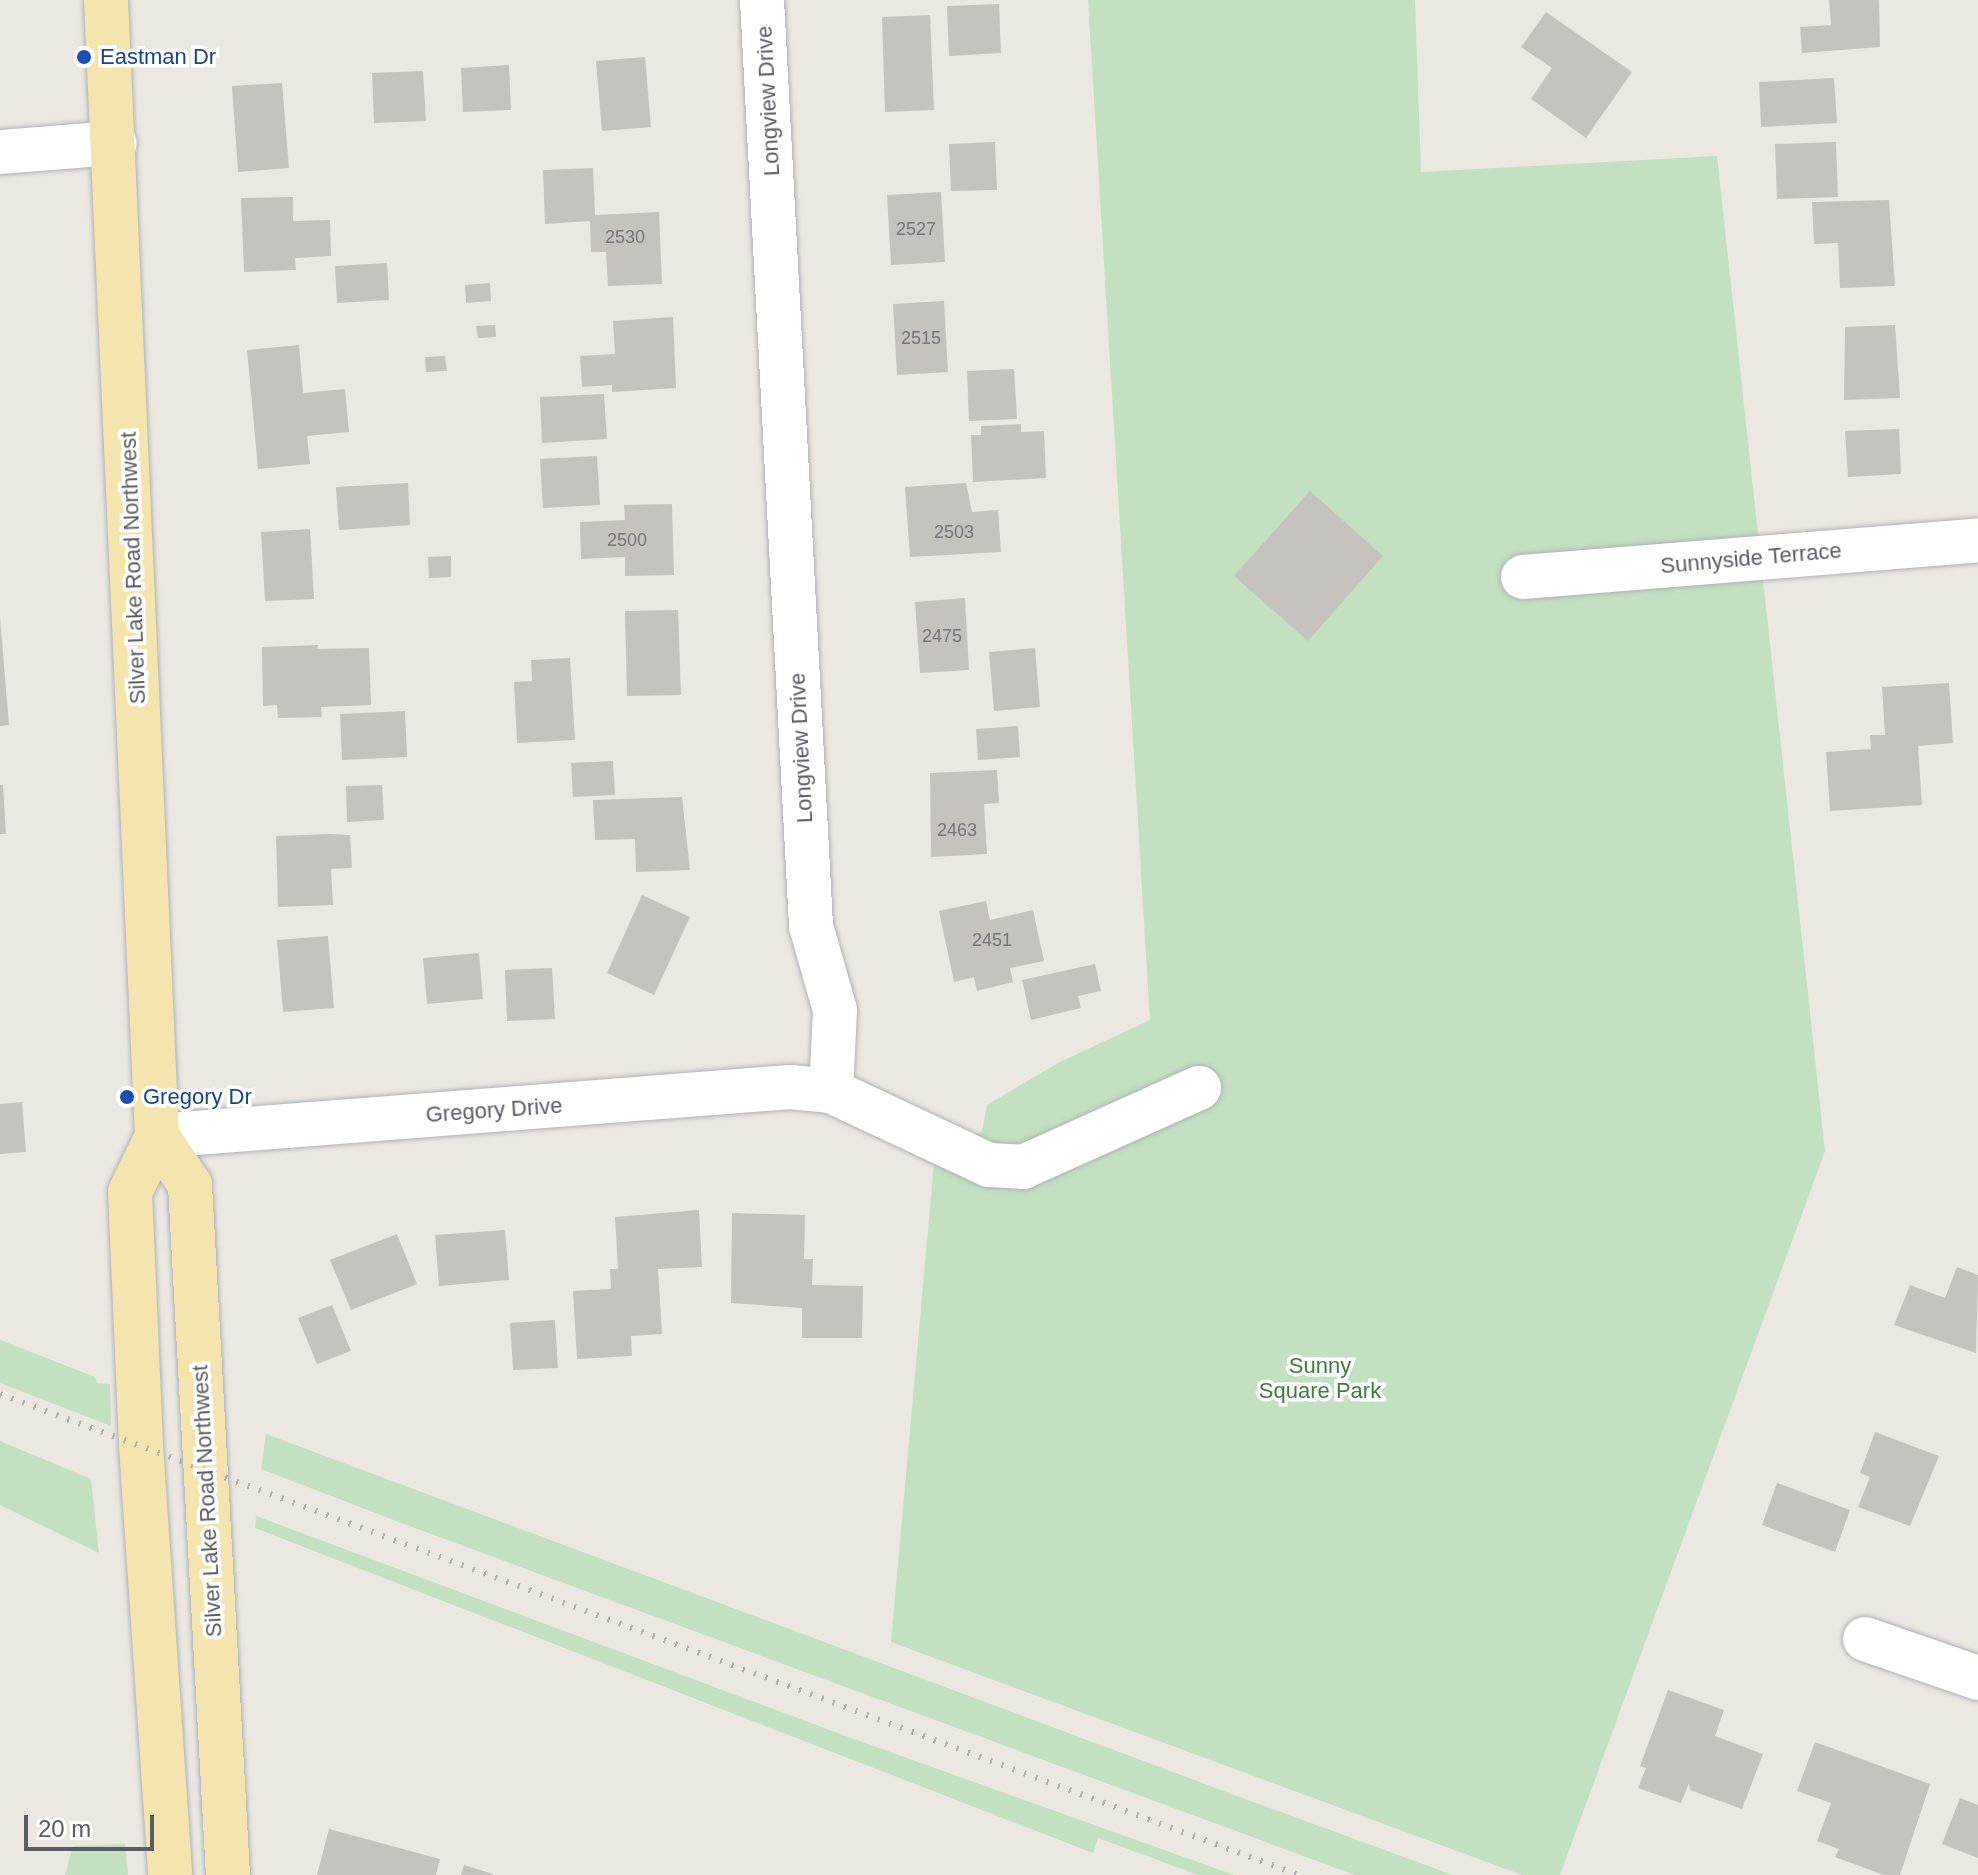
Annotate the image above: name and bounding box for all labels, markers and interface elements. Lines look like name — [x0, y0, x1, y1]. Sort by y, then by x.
street label: Longview Drive — [751, 25, 785, 177]
place label: Eastman Dr — [100, 44, 216, 70]
marker: Eastman Dr — [75, 48, 93, 66]
house number: 2527 — [896, 218, 936, 240]
house number: 2530 — [605, 226, 645, 248]
house number: 2515 — [901, 327, 941, 349]
street label: Silver Lake Road Northwest — [115, 431, 151, 705]
house number: 2503 — [934, 521, 974, 543]
house number: 2500 — [607, 529, 647, 551]
street label: Sunnyside Terrace — [1659, 537, 1843, 579]
house number: 2475 — [922, 625, 962, 647]
street label: Longview Drive — [784, 672, 818, 824]
house number: 2463 — [937, 819, 977, 841]
house number: 2451 — [972, 929, 1012, 951]
place label: Gregory Dr — [143, 1084, 252, 1110]
marker: Gregory Dr — [118, 1088, 136, 1106]
street label: Gregory Drive — [425, 1092, 563, 1128]
park label: Sunny Square Park — [1259, 1352, 1381, 1404]
street label: Silver Lake Road Northwest — [187, 1364, 227, 1638]
scale bar — [28, 1799, 158, 1849]
text: 20 m — [38, 1815, 91, 1842]

